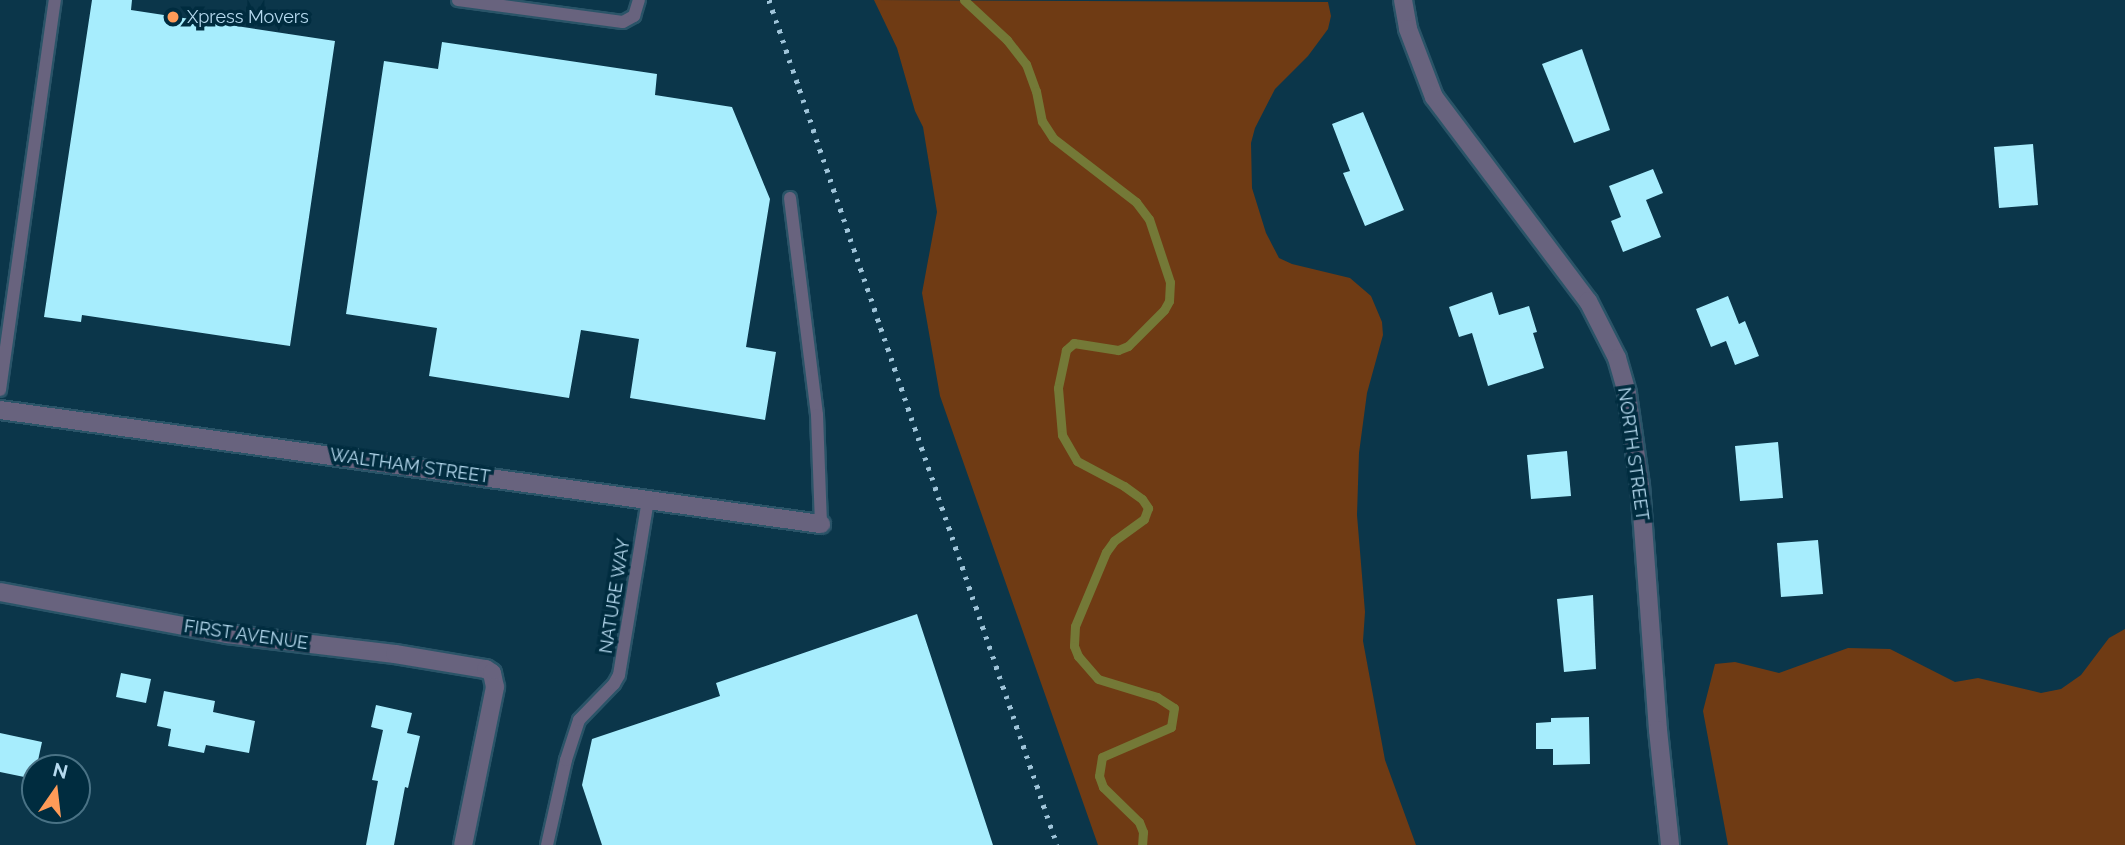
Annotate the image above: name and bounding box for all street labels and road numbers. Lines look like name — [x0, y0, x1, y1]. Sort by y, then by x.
street label: NORTH STREET — [1613, 386, 1653, 522]
street label: WALTHAM STREET — [328, 444, 492, 488]
street label: NATURE WAY — [595, 537, 635, 655]
street label: FIRST AVENUE — [182, 616, 310, 654]

